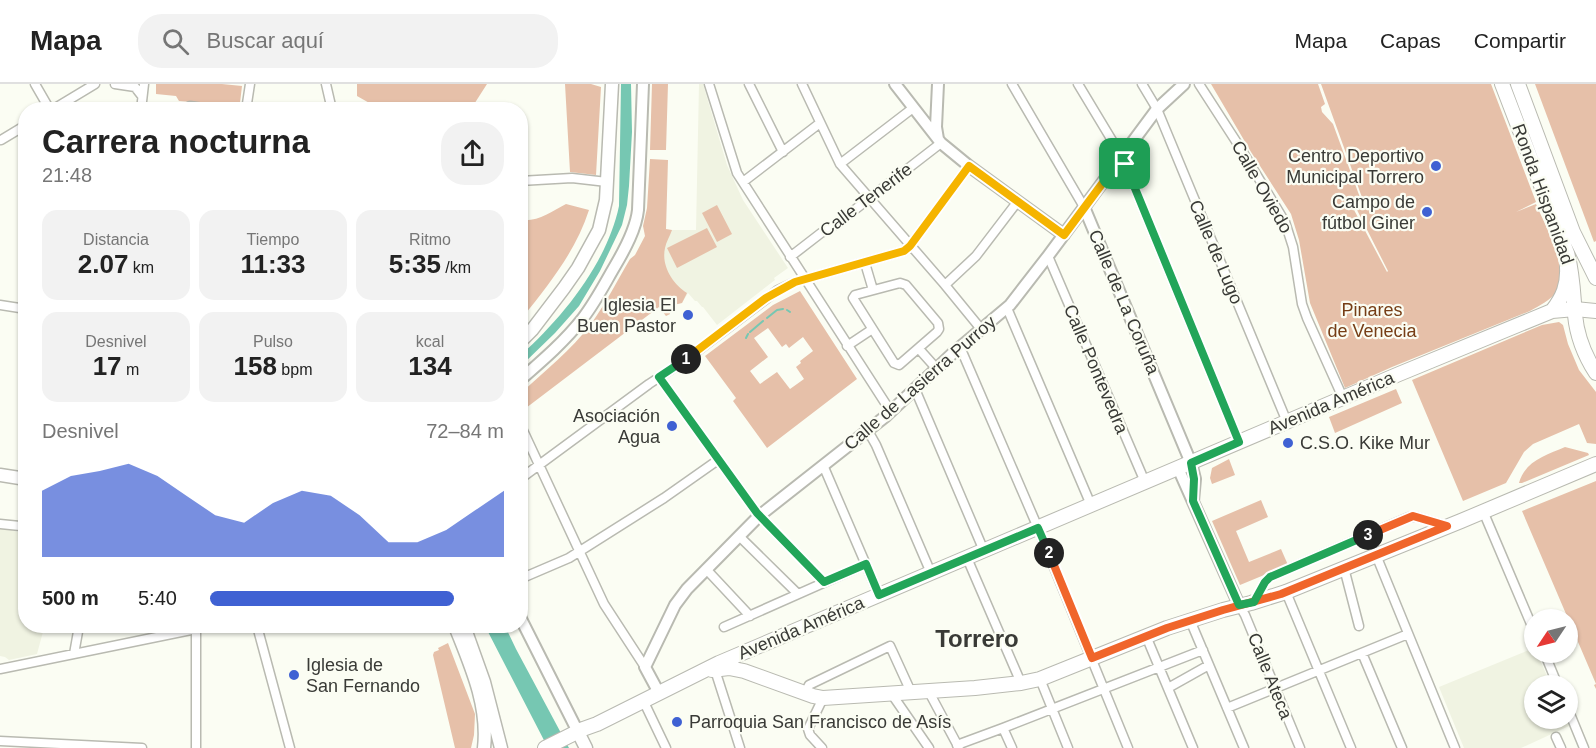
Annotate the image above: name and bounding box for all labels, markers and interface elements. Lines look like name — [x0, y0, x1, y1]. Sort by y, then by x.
search box — [138, 14, 558, 68]
text: Mapa — [30, 25, 102, 56]
icon: search — [159, 25, 192, 58]
text: Buscar aquí — [207, 28, 324, 53]
text: Mapa — [1295, 29, 1347, 52]
text: Capas — [1380, 29, 1441, 52]
text: Compartir — [1474, 29, 1566, 52]
street label: Ronda Hispanidad — [1508, 121, 1578, 267]
button: share — [441, 122, 504, 185]
text: Carrera nocturna — [42, 123, 310, 160]
street label: Calle Oviedo — [1228, 137, 1296, 237]
pin — [1099, 138, 1150, 189]
place label: Centro Deportivo Municipal Torrero — [1286, 146, 1424, 187]
icon: arrive — [1108, 147, 1141, 180]
street label: Calle Tenerife — [816, 159, 916, 241]
marker: Centro Deportivo Municipal Torrero — [1429, 159, 1443, 173]
text: 21:48 — [42, 164, 92, 186]
place label: Campo de fútbol Giner — [1322, 192, 1415, 233]
street label: Calle de Lugo — [1185, 197, 1247, 307]
marker: Campo de fútbol Giner — [1420, 205, 1434, 219]
street label: Calle de La Coruña — [1084, 227, 1164, 378]
text: Distancia — [83, 231, 149, 248]
text: Tiempo — [247, 231, 299, 248]
text: Ritmo — [409, 231, 451, 248]
text: 2.07 — [78, 249, 128, 279]
text: 11:33 — [240, 249, 306, 279]
text: 5:35 — [389, 249, 441, 279]
text: km — [128, 259, 154, 276]
text: /km — [441, 259, 471, 276]
place label: Iglesia El Buen Pastor — [577, 295, 676, 336]
park label: Pinares de Venecia — [1327, 300, 1418, 341]
street label: Calle Pontevedra — [1060, 302, 1133, 437]
marker: Iglesia El Buen Pastor — [681, 308, 695, 322]
street label: Calle de Lasierra Purroy — [840, 312, 1000, 454]
text: Desnivel — [85, 333, 147, 350]
text: Pulso — [253, 333, 293, 350]
text: kcal — [416, 333, 444, 350]
pin: 1 — [671, 344, 701, 374]
text: 1 — [682, 350, 690, 367]
text: 17 — [93, 351, 122, 381]
text: 158 — [234, 351, 277, 381]
text: 134 — [408, 351, 452, 381]
text: m — [122, 361, 139, 378]
text: bpm — [277, 361, 312, 378]
street label: Avenida América — [1265, 367, 1398, 439]
place label: Asociación Agua — [573, 406, 661, 447]
marker: Asociación Agua — [665, 419, 679, 433]
text: Desnivel — [42, 420, 119, 442]
text: 72–84 m — [426, 420, 504, 442]
place label: C.S.O. Kike Mur — [1300, 433, 1430, 453]
marker: C.S.O. Kike Mur — [1281, 436, 1295, 450]
pin: 3 — [1353, 520, 1383, 550]
text: 3 — [1364, 526, 1372, 543]
pin: 2 — [1034, 538, 1064, 568]
text: 2 — [1045, 544, 1053, 561]
text: 500 m — [42, 587, 99, 609]
text: 5:40 — [138, 587, 177, 609]
street label: Avenida América — [735, 592, 868, 664]
north arrow — [1524, 609, 1578, 663]
map controls — [1524, 609, 1578, 729]
district label: Torrero — [935, 625, 1019, 652]
street label: Calle Ateca — [1244, 630, 1297, 723]
place label: Iglesia de San Fernando — [306, 655, 420, 696]
marker: Iglesia de San Fernando — [287, 668, 301, 682]
button: layers — [1524, 675, 1578, 729]
place label: Parroquia San Francisco de Asís — [689, 712, 951, 732]
marker: Parroquia San Francisco de Asís — [670, 715, 684, 729]

